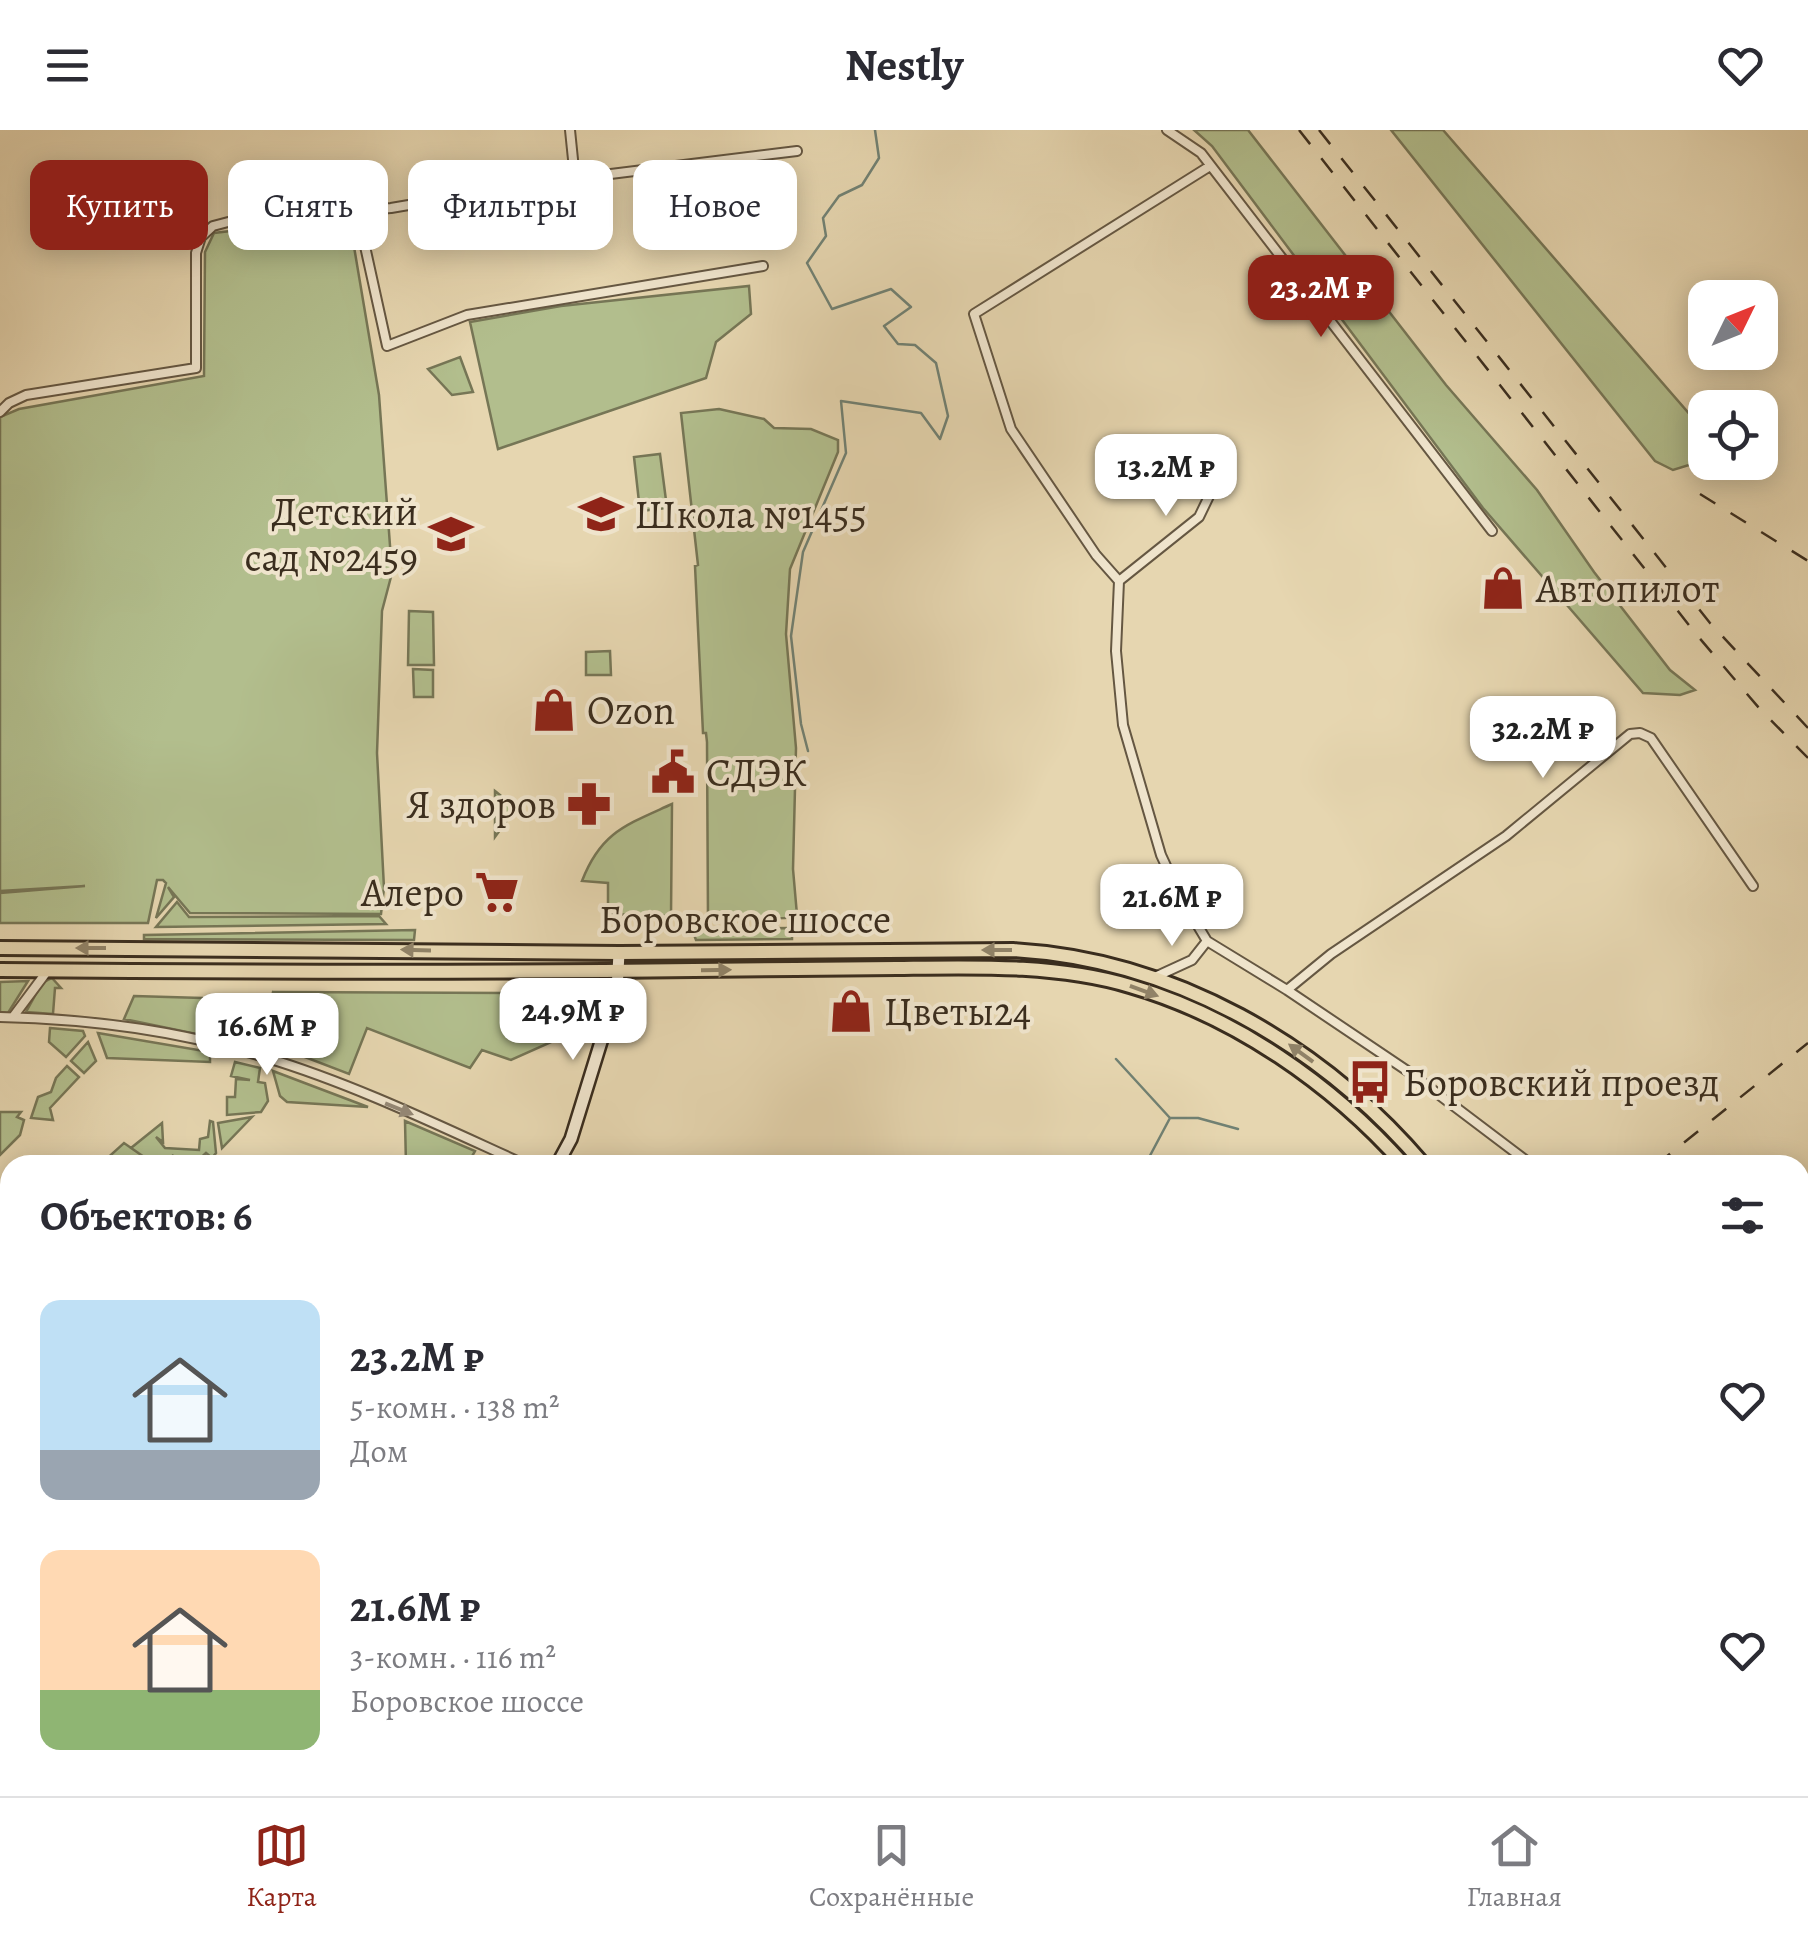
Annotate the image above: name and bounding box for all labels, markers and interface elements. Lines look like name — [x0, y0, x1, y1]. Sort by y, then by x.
text: Nestly — [845, 34, 963, 96]
icon: menu — [40, 38, 95, 93]
icon: heart — [1713, 38, 1768, 93]
chip: Купить — [30, 160, 208, 250]
chip: Снять — [228, 160, 388, 250]
chip: Фильтры — [408, 160, 613, 250]
chip: Новое — [633, 160, 797, 250]
pin: 23.2M ₽ — [1229, 255, 1413, 340]
text: 23.2M ₽ — [1270, 265, 1372, 309]
north arrow — [1688, 280, 1778, 370]
map controls — [1688, 280, 1778, 480]
button: locate — [1688, 390, 1778, 480]
pin: 13.2M ₽ — [1074, 434, 1258, 519]
text: 13.2M ₽ — [1117, 444, 1215, 488]
place label: Детский сад №2459 — [244, 484, 418, 585]
place label: Школа №1455 — [634, 487, 867, 542]
school or university icon: Школа №1455 — [577, 490, 625, 538]
school or university icon: Детский сад №2459 — [427, 510, 475, 558]
place label: Автопилот — [1535, 561, 1720, 616]
shop icon: Автопилот — [1479, 564, 1527, 612]
place label: Ozon — [587, 683, 675, 738]
shop icon: Ozon — [530, 686, 578, 734]
pin: 32.2M ₽ — [1451, 696, 1635, 781]
text: 32.2M ₽ — [1492, 706, 1594, 750]
place label: СДЭК — [706, 745, 807, 800]
public building icon: СДЭК — [649, 748, 697, 796]
place label: Я здоров — [406, 777, 556, 832]
pharmacy icon: Я здоров — [565, 780, 613, 828]
pin: 21.6M ₽ — [1080, 864, 1264, 949]
place label: Алеро — [360, 865, 464, 920]
supermarket icon: Алеро — [473, 868, 521, 916]
text: 21.6M ₽ — [1122, 874, 1222, 918]
street label: Боровское шоссе — [599, 892, 891, 947]
one-way arrow — [75, 940, 107, 956]
one-way arrow — [400, 942, 432, 958]
one-way arrow — [981, 943, 1013, 959]
one-way arrow — [700, 962, 732, 978]
pin: 24.9M ₽ — [481, 978, 665, 1063]
place label: Цветы24 — [884, 984, 1031, 1039]
one-way arrow — [1129, 984, 1159, 999]
shop icon: Цветы24 — [827, 987, 875, 1035]
text: 24.9M ₽ — [522, 988, 624, 1032]
pin: 16.6M ₽ — [175, 993, 359, 1078]
text: 16.6M ₽ — [218, 1003, 316, 1047]
one-way arrow — [1288, 1043, 1314, 1063]
place label: Боровский проезд — [1403, 1055, 1719, 1110]
bus stop icon: Боровский проезд — [1346, 1058, 1394, 1106]
one-way arrow — [384, 1101, 414, 1117]
text: Объектов: 6 — [40, 1187, 252, 1244]
icon: filters — [1715, 1188, 1770, 1243]
text: 23.2M ₽ — [350, 1328, 484, 1385]
icon: home — [120, 1340, 240, 1460]
icon: heart — [1715, 1373, 1770, 1428]
text: 5-комн. · 138 m² — [350, 1385, 560, 1429]
text: Дом — [350, 1429, 408, 1473]
text: 21.6M ₽ — [350, 1578, 480, 1635]
icon: home — [120, 1590, 240, 1710]
icon: heart — [1715, 1623, 1770, 1678]
text: 3-комн. · 116 m² — [350, 1635, 556, 1679]
text: Боровское шоссе — [350, 1679, 584, 1723]
tab: Карта — [246, 1818, 317, 1916]
tab: Сохранённые — [809, 1818, 974, 1916]
tab: Главная — [1467, 1818, 1562, 1916]

